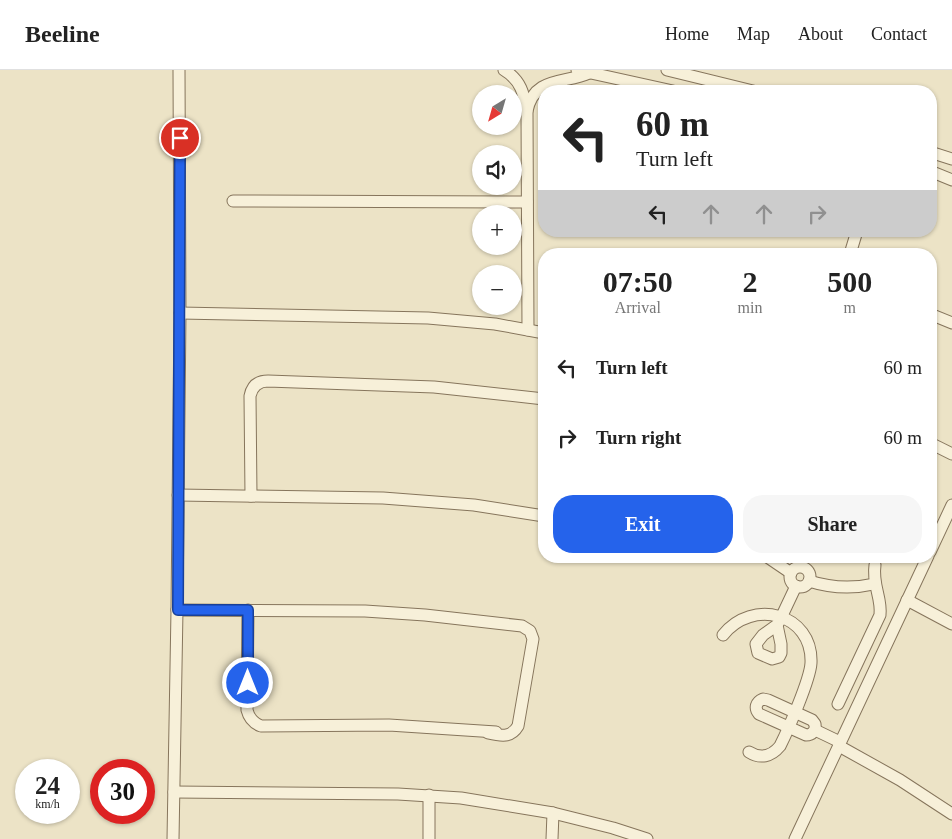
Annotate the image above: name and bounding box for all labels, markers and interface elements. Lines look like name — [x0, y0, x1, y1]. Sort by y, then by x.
text: Beeline — [25, 21, 100, 47]
text: Home — [665, 24, 709, 44]
text: Map — [737, 24, 770, 44]
text: About — [798, 24, 843, 44]
text: Contact — [871, 24, 927, 44]
north arrow — [472, 85, 522, 135]
map controls — [472, 85, 522, 315]
icon: left — [553, 105, 618, 170]
text: 60 m — [636, 105, 709, 144]
pin — [159, 117, 201, 159]
icon: arrive — [166, 124, 194, 152]
button: sound — [472, 145, 522, 195]
text: Turn left — [636, 146, 713, 171]
icon: left — [644, 200, 672, 228]
icon: ahead — [697, 200, 725, 228]
icon: ahead — [750, 200, 778, 228]
icon: right — [803, 200, 831, 228]
button: + — [472, 205, 522, 255]
button: − — [472, 265, 522, 315]
text: 07:50 — [603, 265, 673, 298]
text: 2 — [742, 265, 757, 298]
text: 500 — [827, 265, 872, 298]
text: Arrival — [615, 299, 661, 316]
text: min — [738, 299, 762, 316]
text: m — [843, 299, 856, 316]
icon: left — [553, 354, 581, 382]
text: Turn left — [596, 357, 668, 378]
text: 60 m — [883, 357, 922, 378]
icon: right — [553, 424, 581, 452]
text: Turn right — [596, 427, 681, 448]
text: 60 m — [883, 427, 922, 448]
button: Exit — [553, 495, 733, 553]
button: Share — [743, 495, 922, 553]
position arrow — [221, 656, 273, 708]
speed limit sign: 30 — [90, 759, 155, 824]
text: 24 — [35, 772, 60, 799]
text: km/h — [35, 797, 60, 811]

